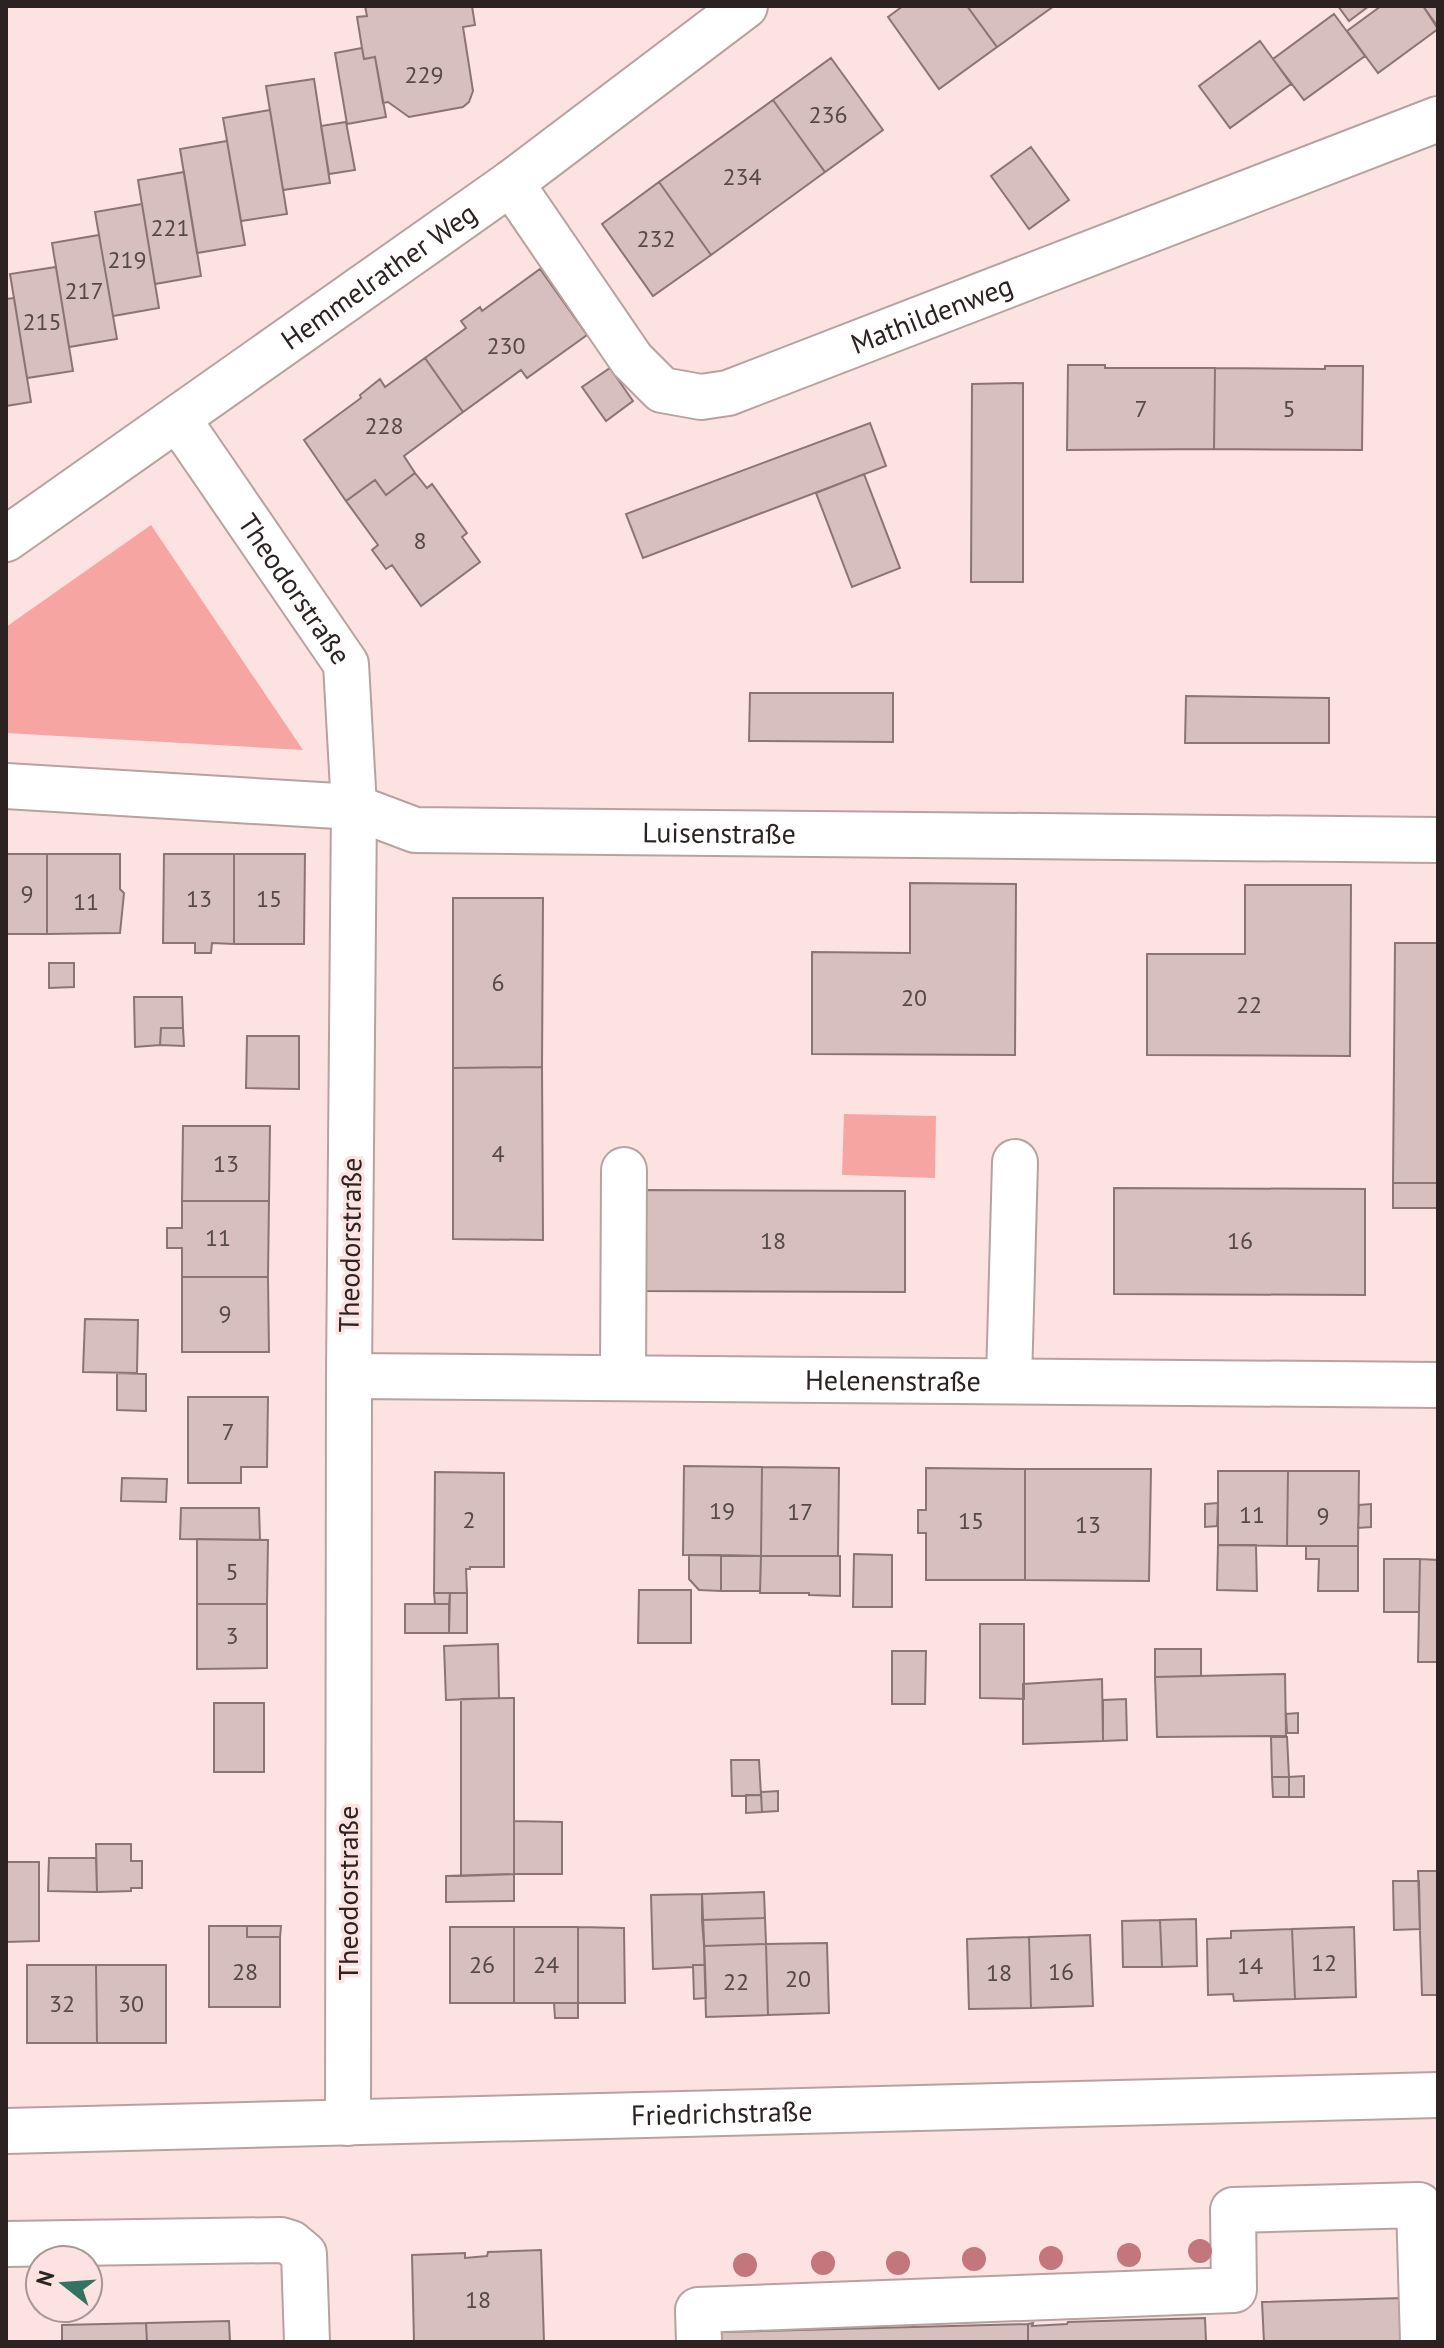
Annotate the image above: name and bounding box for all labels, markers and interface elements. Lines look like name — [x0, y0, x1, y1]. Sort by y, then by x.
house number: 229 — [404, 59, 444, 90]
house number: 236 — [808, 99, 848, 130]
house number: 234 — [722, 161, 762, 192]
street label: Hemmelrather Weg — [273, 194, 483, 358]
house number: 221 — [150, 212, 190, 243]
house number: 232 — [636, 223, 676, 254]
house number: 219 — [107, 244, 147, 275]
street label: Mathildenweg — [845, 266, 1018, 362]
house number: 217 — [64, 275, 104, 306]
house number: 215 — [22, 306, 62, 337]
house number: 230 — [486, 330, 526, 361]
house number: 7 — [1134, 393, 1148, 424]
house number: 5 — [1282, 393, 1296, 424]
house number: 228 — [364, 410, 404, 441]
street label: Theodorstraße — [230, 506, 360, 671]
house number: 8 — [413, 525, 427, 556]
street label: Luisenstraße — [642, 813, 796, 852]
house number: 9 — [20, 878, 34, 909]
house number: 13 — [186, 883, 212, 914]
house number: 15 — [256, 883, 282, 914]
house number: 11 — [73, 886, 99, 917]
house number: 6 — [491, 967, 505, 998]
house number: 20 — [901, 982, 927, 1013]
house number: 22 — [1236, 989, 1262, 1020]
house number: 4 — [491, 1138, 505, 1169]
house number: 13 — [213, 1148, 239, 1179]
street label: Theodorstraße — [329, 1157, 370, 1333]
house number: 11 — [205, 1222, 231, 1253]
house number: 18 — [760, 1225, 786, 1256]
house number: 16 — [1227, 1225, 1253, 1256]
house number: 9 — [218, 1298, 232, 1329]
street label: Helenenstraße — [805, 1361, 981, 1399]
house number: 7 — [221, 1416, 235, 1447]
house number: 19 — [709, 1495, 735, 1526]
house number: 17 — [787, 1496, 813, 1527]
house number: 11 — [1239, 1499, 1265, 1530]
house number: 9 — [1316, 1500, 1330, 1531]
house number: 2 — [462, 1504, 476, 1535]
house number: 15 — [958, 1505, 984, 1536]
house number: 13 — [1075, 1509, 1101, 1540]
house number: 5 — [225, 1556, 239, 1587]
house number: 3 — [225, 1620, 239, 1651]
street label: Theodorstraße — [329, 1806, 366, 1980]
house number: 12 — [1311, 1947, 1337, 1978]
house number: 26 — [469, 1949, 495, 1980]
house number: 24 — [533, 1949, 559, 1980]
house number: 14 — [1237, 1950, 1263, 1981]
house number: 28 — [232, 1956, 258, 1987]
house number: 16 — [1048, 1956, 1074, 1987]
house number: 18 — [986, 1957, 1012, 1988]
house number: 20 — [785, 1963, 811, 1994]
house number: 22 — [723, 1966, 749, 1997]
house number: 32 — [49, 1988, 75, 2019]
house number: 30 — [118, 1988, 144, 2019]
street label: Friedrichstraße — [631, 2092, 813, 2133]
north arrow — [24, 2244, 104, 2324]
text: N — [29, 2267, 60, 2289]
house number: 18 — [465, 2284, 491, 2315]

